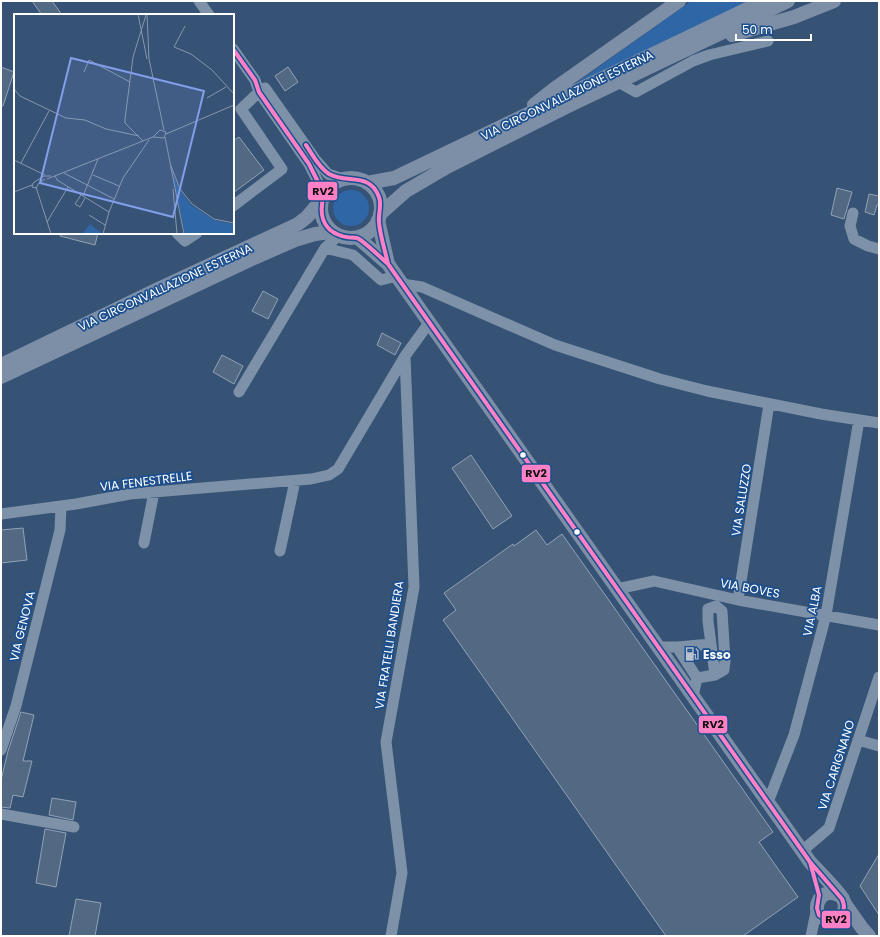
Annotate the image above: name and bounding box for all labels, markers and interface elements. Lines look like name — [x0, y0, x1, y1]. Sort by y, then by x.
inset map — [14, 14, 234, 234]
scale bar — [736, 16, 811, 42]
text: 50 m — [742, 21, 773, 38]
street label: VIA CIRCONVALLAZIONE ESTERNA — [478, 46, 656, 144]
line badge: RV2 — [307, 181, 338, 201]
text: RV2 — [312, 183, 334, 199]
street label: VIA CIRCONVALLAZIONE ESTERNA — [75, 239, 255, 335]
unlabelled marker — [518, 450, 528, 460]
street label: VIA SALUZZO — [727, 463, 755, 537]
line badge: RV2 — [521, 464, 551, 483]
text: RV2 — [525, 465, 547, 481]
street label: VIA FENESTRELLE — [99, 467, 193, 495]
unlabelled marker — [572, 527, 582, 537]
street label: VIA BOVES — [719, 574, 781, 602]
street label: VIA FRATELLI BANDIERA — [370, 580, 408, 710]
street label: VIA ALBA — [798, 584, 826, 638]
street label: VIA GENOVA — [5, 589, 39, 663]
fuel station icon: Esso — [684, 646, 700, 662]
place label: Esso — [703, 646, 731, 663]
line badge: RV2 — [698, 715, 728, 734]
text: RV2 — [702, 716, 724, 732]
street label: VIA CARIGNANO — [813, 718, 859, 812]
line badge: RV2 — [821, 910, 851, 929]
text: RV2 — [825, 911, 847, 927]

